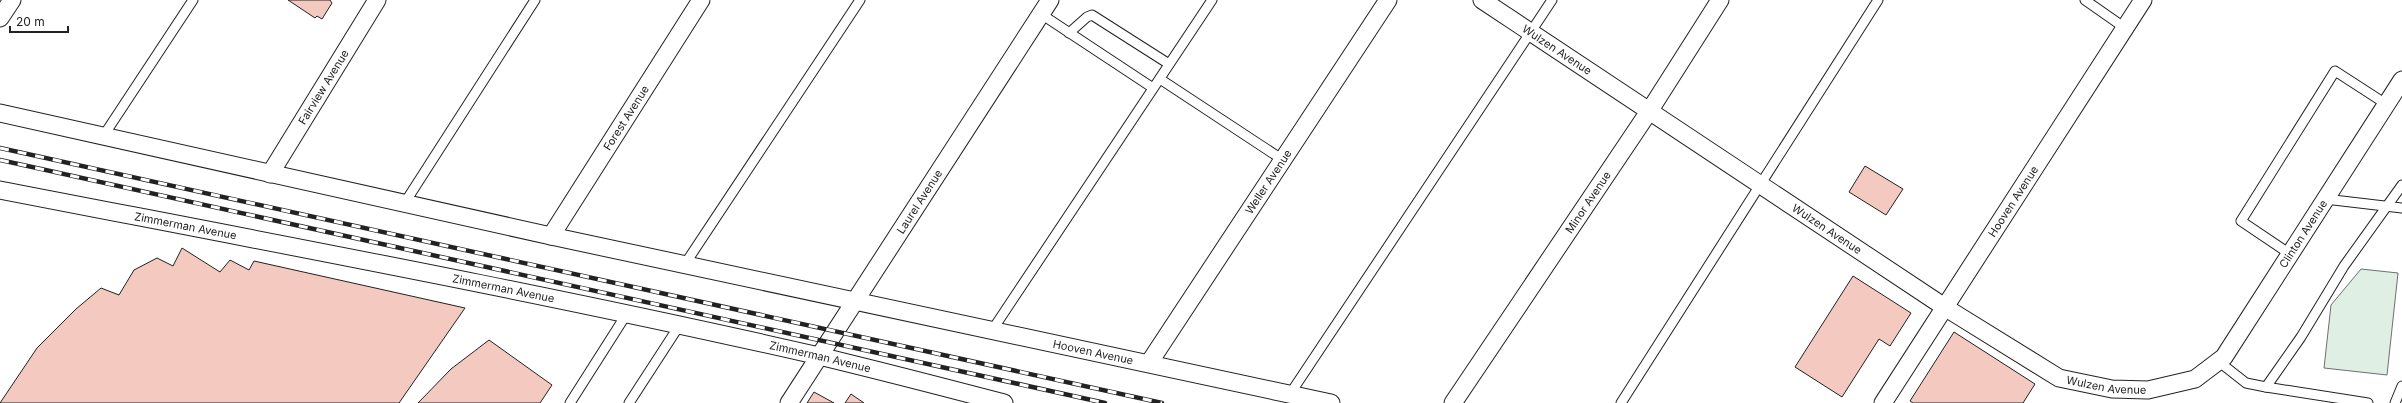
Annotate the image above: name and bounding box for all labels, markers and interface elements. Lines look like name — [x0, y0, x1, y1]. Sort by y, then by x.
scale bar — [10, 8, 68, 34]
text: 20 m — [16, 14, 45, 29]
street label: Wulzen Avenue — [1520, 22, 1594, 78]
street label: Fairview Avenue — [295, 47, 352, 127]
street label: Forest Avenue — [600, 83, 652, 153]
street label: Weller Avenue — [1242, 147, 1295, 217]
street label: Hooven Avenue — [1985, 163, 2041, 240]
street label: Laurel Avenue — [894, 167, 945, 236]
street label: Minor Avenue — [1562, 169, 1614, 236]
street label: Clinton Avenue — [2276, 197, 2330, 271]
street label: Wulzen Avenue — [1789, 201, 1864, 257]
street label: Zimmerman Avenue — [133, 209, 238, 243]
street label: Zimmerman Avenue — [451, 271, 556, 306]
street label: Hooven Avenue — [1052, 337, 1135, 367]
street label: Zimmerman Avenue — [768, 338, 872, 375]
street label: Wulzen Avenue — [2065, 373, 2147, 397]

